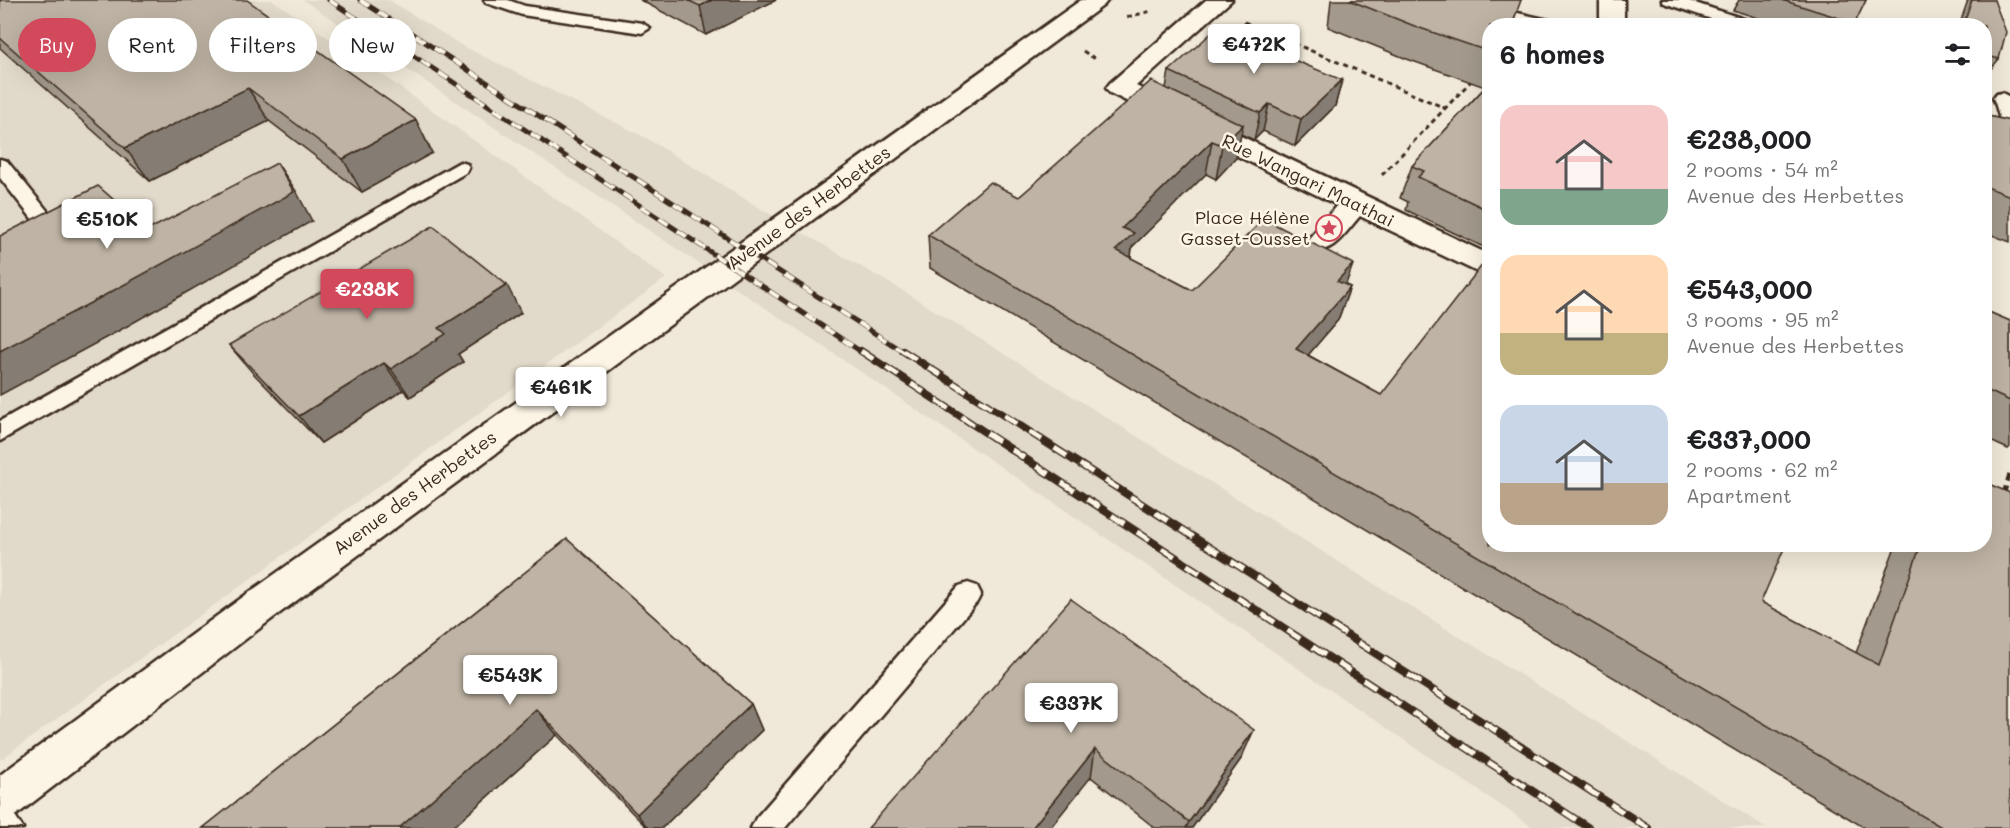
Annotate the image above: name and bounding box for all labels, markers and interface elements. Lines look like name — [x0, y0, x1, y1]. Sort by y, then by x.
chip: Buy — [18, 18, 96, 72]
chip: Rent — [108, 18, 197, 72]
chip: Filters — [209, 18, 317, 72]
chip: New — [329, 18, 416, 72]
pin: €472K — [1212, 24, 1296, 75]
text: €472K — [1222, 30, 1286, 56]
text: 6 homes — [1500, 37, 1605, 71]
icon: filters — [1941, 38, 1974, 71]
text: €238,000 — [1686, 122, 1811, 156]
street label: Rue Wangari Maathai — [1218, 128, 1399, 232]
icon: home — [1548, 129, 1620, 201]
street label: Avenue des Herbettes — [722, 140, 895, 275]
text: 2 rooms · 54 m² — [1686, 156, 1838, 182]
text: Avenue des Herbettes — [1686, 182, 1904, 208]
pin: €510K — [65, 199, 149, 250]
text: €510K — [76, 205, 138, 231]
place label: Place Hélène Gasset-Ousset — [1181, 205, 1310, 250]
place icon: Place Hélène Gasset-Ousset — [1314, 213, 1344, 243]
pin: €238K — [325, 269, 409, 320]
text: €543,000 — [1686, 272, 1813, 306]
text: €238K — [335, 275, 399, 301]
icon: home — [1548, 279, 1620, 351]
text: 3 rooms · 95 m² — [1686, 306, 1838, 332]
text: Avenue des Herbettes — [1686, 332, 1904, 358]
pin: €461K — [519, 367, 603, 418]
text: €461K — [529, 373, 593, 399]
text: €337,000 — [1686, 422, 1811, 456]
street label: Avenue des Herbettes — [328, 425, 501, 560]
icon: home — [1548, 429, 1620, 501]
text: 2 rooms · 62 m² — [1686, 456, 1838, 482]
text: Apartment — [1686, 482, 1792, 508]
pin: €543K — [468, 655, 552, 706]
text: €543K — [477, 661, 543, 687]
pin: €337K — [1029, 683, 1113, 734]
text: €337K — [1039, 689, 1103, 715]

